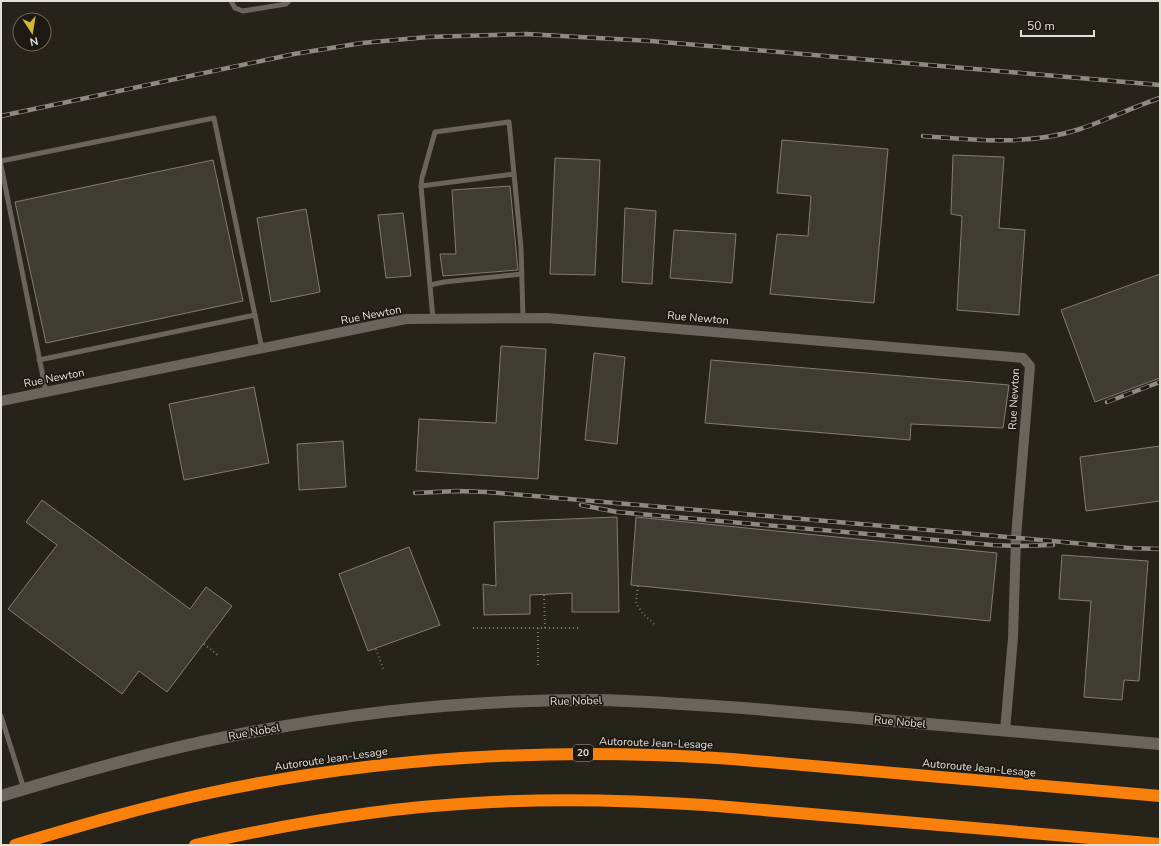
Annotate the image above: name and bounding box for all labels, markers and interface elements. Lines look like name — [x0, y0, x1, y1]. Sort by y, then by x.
north arrow — [12, 12, 52, 52]
scale bar — [1021, 12, 1094, 38]
text: 50 m — [1027, 18, 1055, 34]
text: N — [28, 33, 40, 49]
street label: Rue Newton — [339, 302, 403, 328]
street label: Rue Newton — [667, 308, 729, 328]
street label: Rue Newton — [22, 365, 86, 391]
street label: Rue Newton — [1005, 368, 1023, 430]
street label: Rue Nobel — [550, 693, 603, 709]
street label: Rue Nobel — [873, 712, 927, 732]
street label: Rue Nobel — [227, 720, 282, 744]
street label: Autoroute Jean-Lesage — [599, 734, 713, 752]
street label: Autoroute Jean-Lesage — [273, 744, 389, 774]
road number: 20 — [573, 745, 593, 761]
street label: Autoroute Jean-Lesage — [922, 756, 1037, 780]

